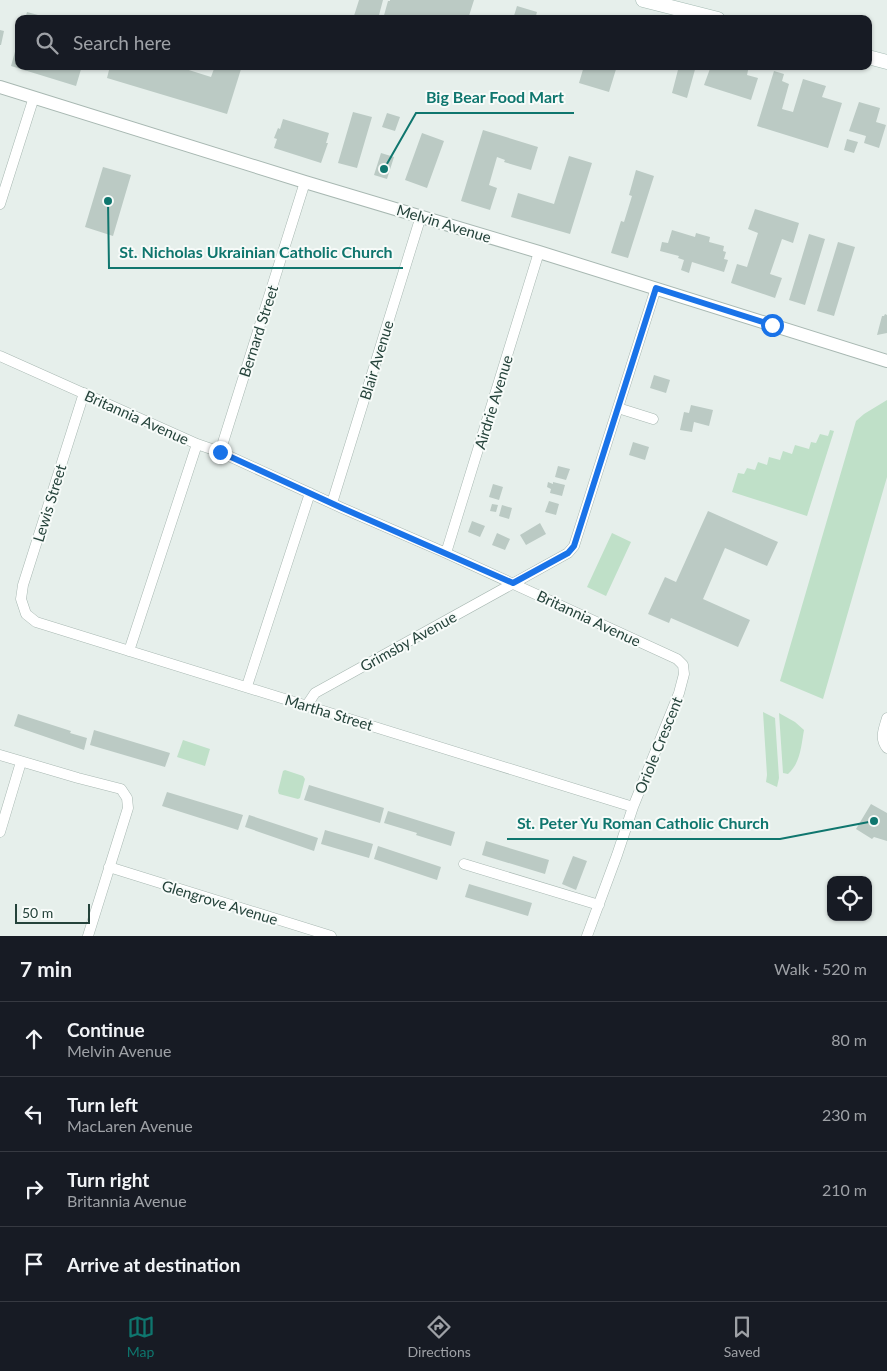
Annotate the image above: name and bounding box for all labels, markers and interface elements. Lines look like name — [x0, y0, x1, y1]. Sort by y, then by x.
search box — [15, 15, 872, 70]
icon: search — [33, 29, 61, 57]
text: Search here — [73, 31, 171, 54]
callout: Big Bear Food Mart — [416, 82, 574, 113]
text: Big Bear Food Mart — [426, 87, 564, 106]
street label: Melvin Avenue — [395, 200, 493, 246]
callout: St. Nicholas Ukrainian Catholic Church — [109, 237, 403, 268]
text: St. Nicholas Ukrainian Catholic Church — [119, 242, 393, 261]
street label: Bernard Street — [235, 282, 282, 379]
route start — [761, 314, 784, 337]
street label: Blair Avenue — [355, 318, 397, 402]
street label: Airdrie Avenue — [470, 353, 516, 451]
street label: Britannia Avenue — [82, 386, 192, 448]
route end — [209, 441, 232, 464]
street label: Lewis Street — [29, 461, 70, 544]
street label: Britannia Avenue — [534, 586, 644, 650]
street label: Grimsby Avenue — [357, 607, 459, 675]
street label: Martha Street — [283, 690, 376, 734]
street label: Oriole Crescent — [630, 693, 686, 796]
callout: St. Peter Yu Roman Catholic Church — [507, 808, 780, 839]
text: St. Peter Yu Roman Catholic Church — [517, 813, 769, 832]
street label: Glengrove Avenue — [160, 876, 280, 928]
map controls — [827, 876, 872, 921]
button: locate — [827, 876, 872, 921]
scale bar — [15, 901, 90, 924]
text: 50 m — [22, 904, 53, 921]
text: 7 min — [20, 956, 72, 981]
text: Walk · 520 m — [774, 959, 867, 978]
text: Continue — [67, 1018, 145, 1041]
icon: ahead — [20, 1025, 48, 1053]
text: 80 m — [831, 1030, 867, 1049]
text: Melvin Avenue — [67, 1041, 171, 1060]
text: Turn left — [67, 1093, 138, 1116]
icon: left — [20, 1100, 48, 1128]
text: 230 m — [822, 1105, 867, 1124]
text: MacLaren Avenue — [67, 1116, 193, 1135]
text: Turn right — [67, 1168, 149, 1191]
icon: right — [20, 1175, 48, 1203]
text: 210 m — [822, 1180, 867, 1199]
text: Britannia Avenue — [67, 1191, 187, 1210]
icon: arrive — [20, 1250, 48, 1278]
text: Arrive at destination — [67, 1253, 240, 1276]
tab: Map — [127, 1313, 155, 1360]
tab: Directions — [408, 1313, 471, 1360]
tab: Saved — [724, 1313, 760, 1360]

